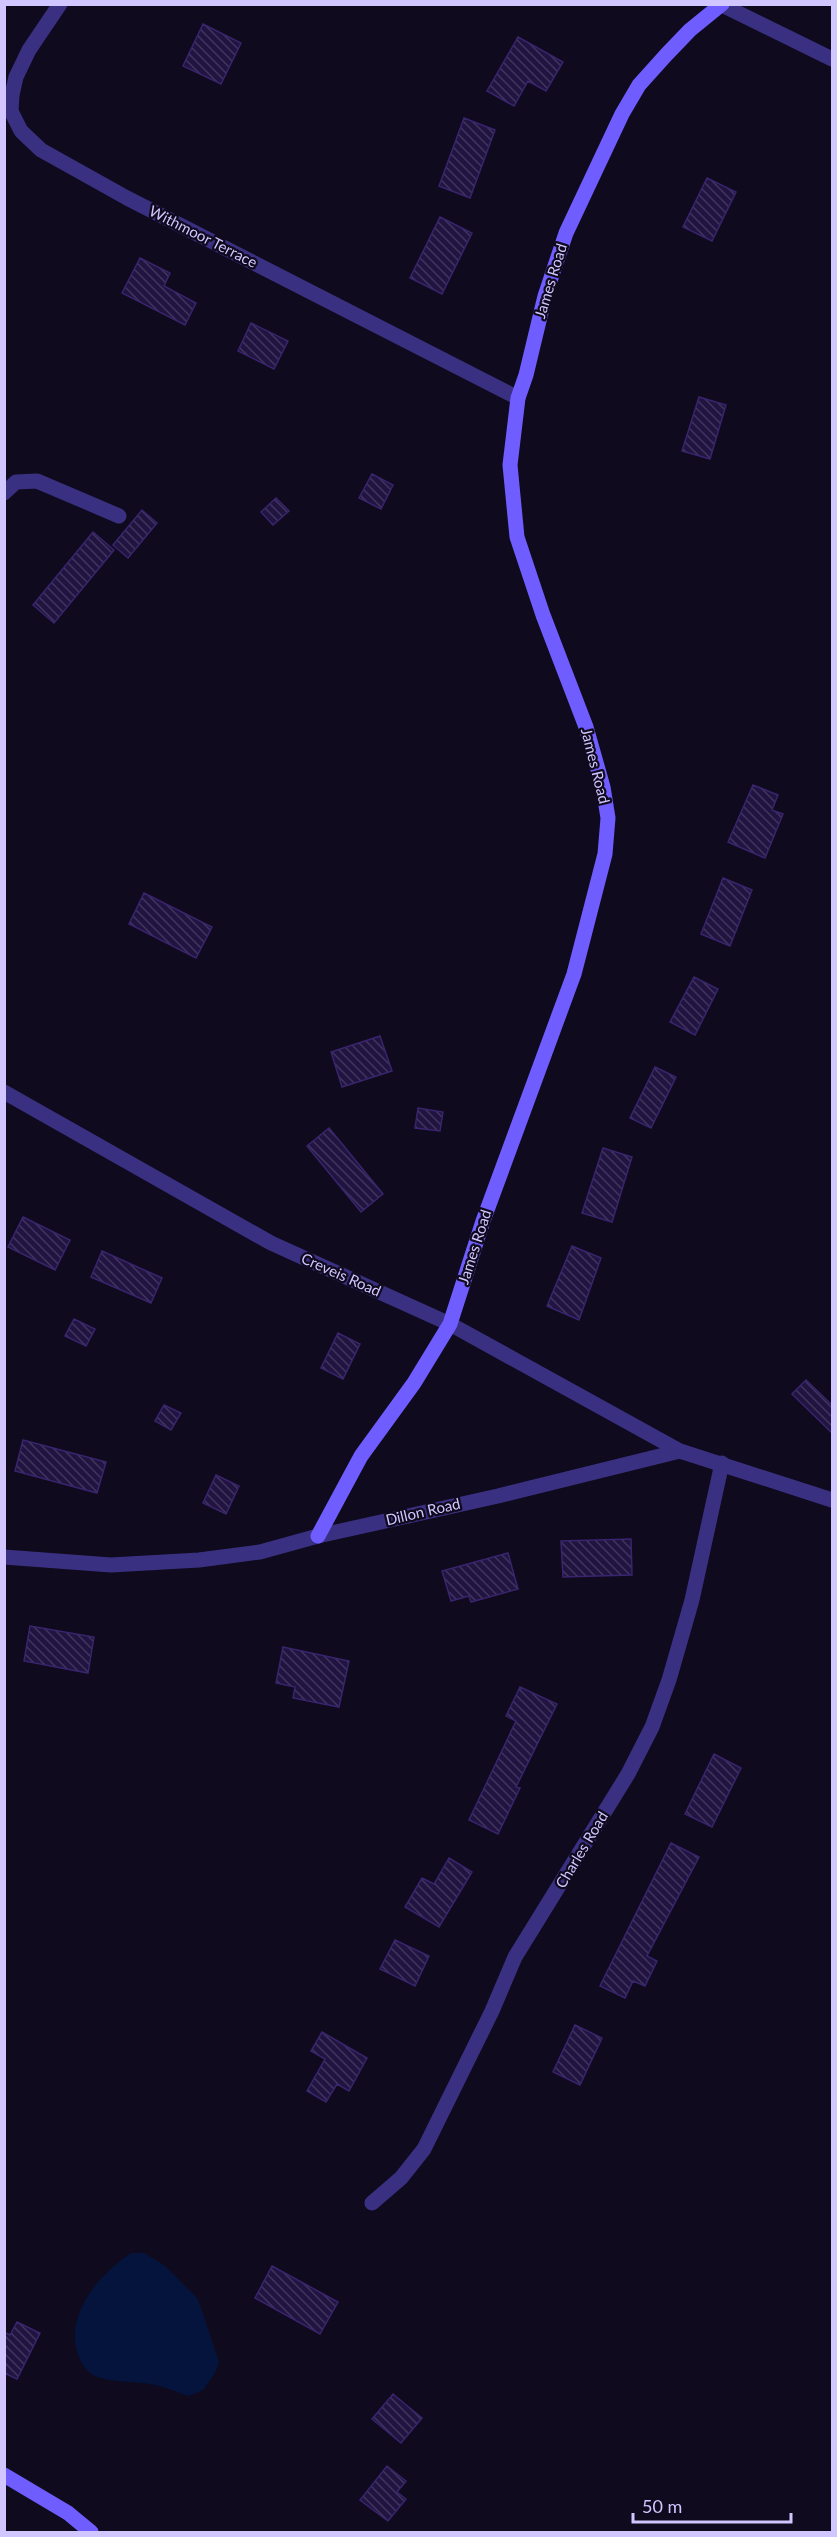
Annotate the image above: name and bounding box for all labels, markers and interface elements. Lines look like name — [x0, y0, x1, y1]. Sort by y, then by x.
street label: Withmoor Terrace — [146, 201, 261, 271]
street label: James Road — [530, 241, 570, 320]
street label: James Road — [578, 726, 614, 805]
street label: James Road — [454, 1207, 495, 1286]
street label: Creveis Road — [299, 1248, 384, 1300]
street label: Dillon Road — [384, 1494, 462, 1528]
street label: Charles Road — [551, 1808, 611, 1891]
scale bar — [633, 2486, 790, 2524]
text: 50 m — [642, 2495, 682, 2517]

